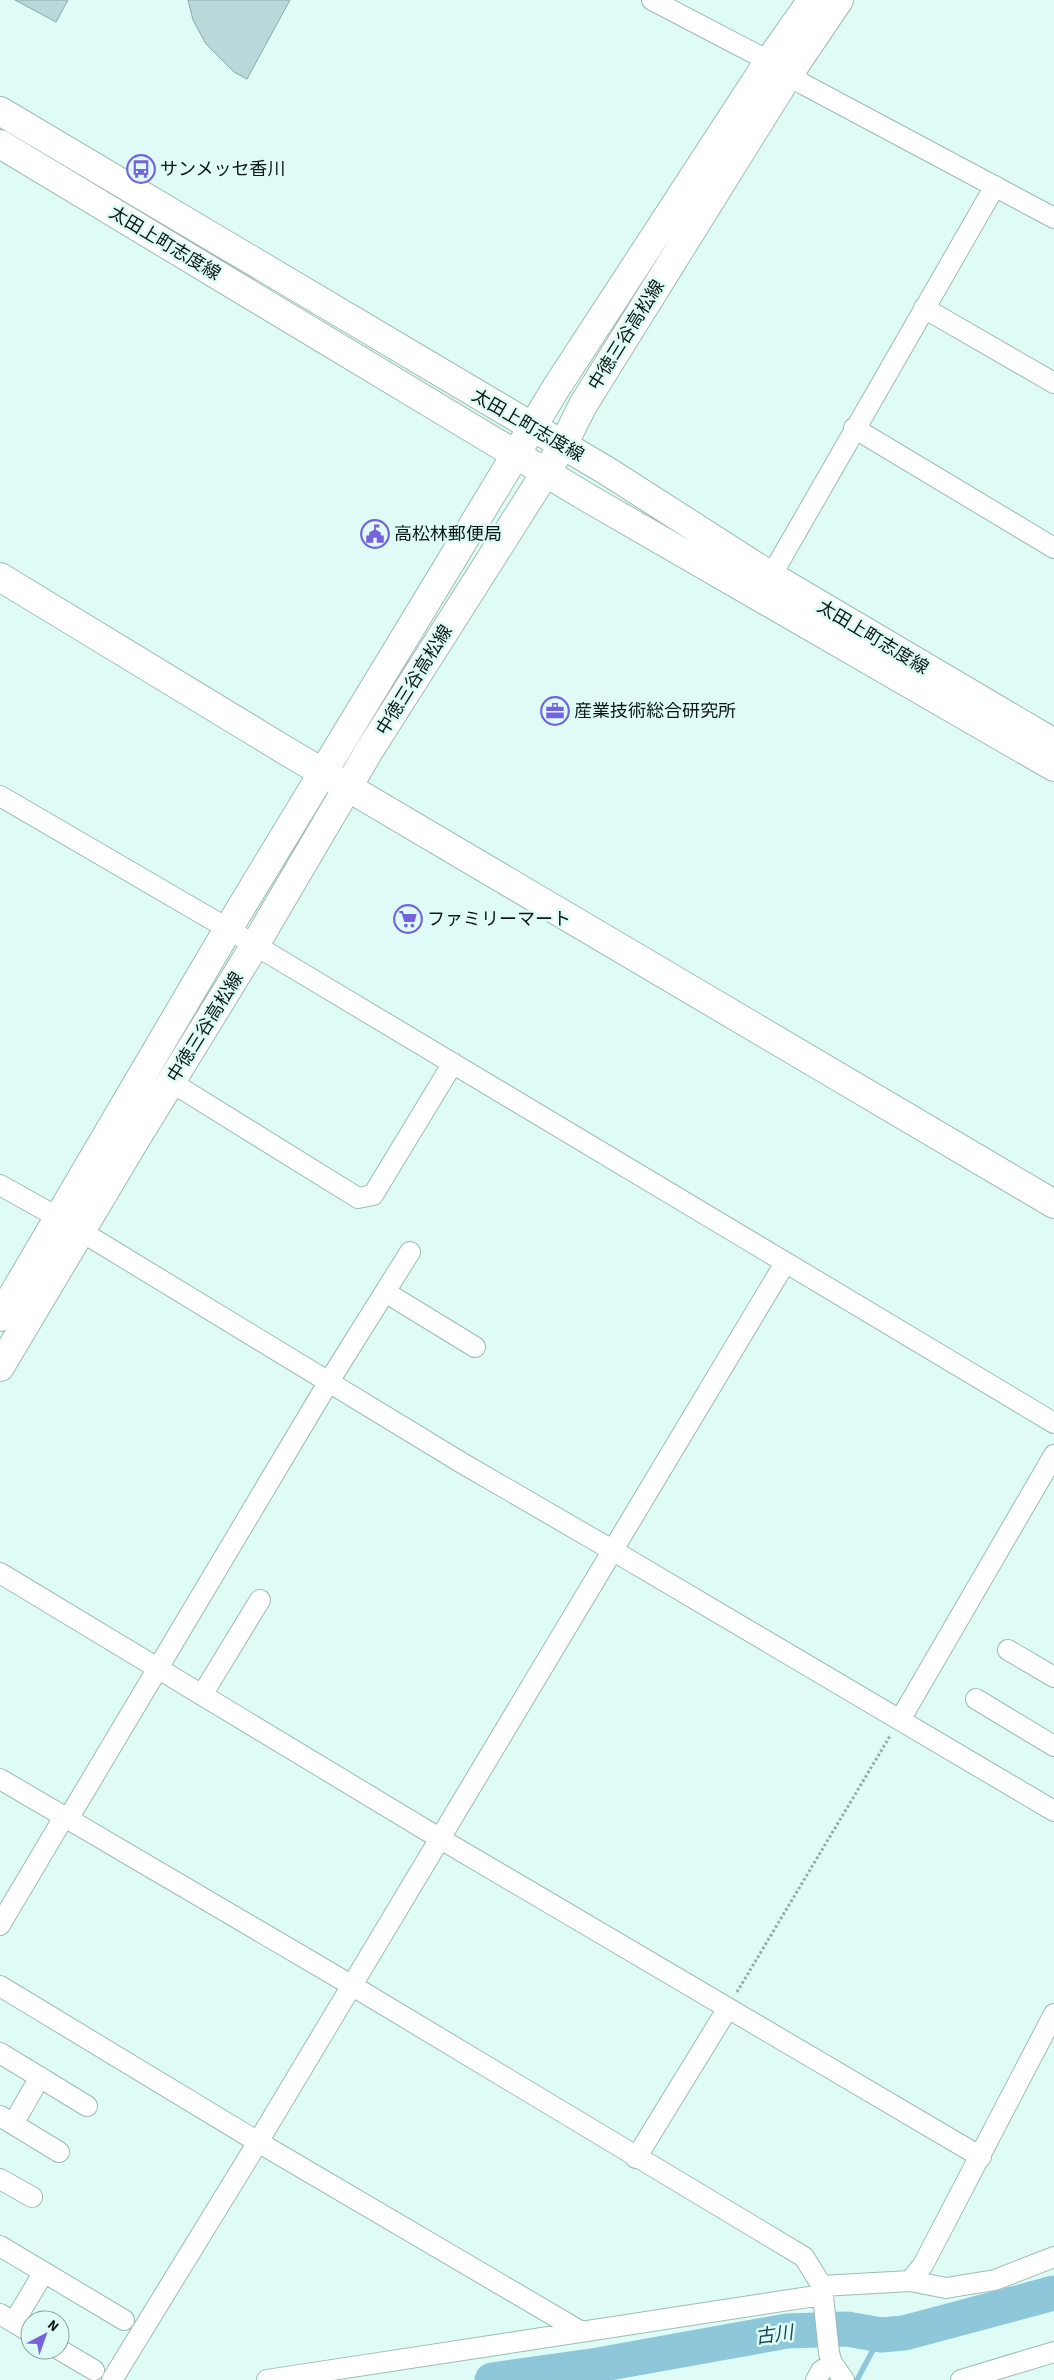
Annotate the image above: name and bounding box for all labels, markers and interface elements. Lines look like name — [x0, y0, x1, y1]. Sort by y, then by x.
bus stop icon: サンメッセ香川 — [126, 154, 156, 184]
place label: サンメッセ香川 — [160, 157, 285, 182]
street label: 太田上町志度線 — [104, 200, 225, 287]
street label: 中徳三谷高松線 — [582, 275, 670, 395]
street label: 太田上町志度線 — [467, 383, 589, 468]
public building icon: 高松林郵便局 — [360, 519, 390, 549]
place label: 高松林郵便局 — [394, 522, 502, 547]
street label: 太田上町志度線 — [812, 594, 933, 681]
street label: 中徳三谷高松線 — [370, 620, 458, 740]
office icon: 産業技術総合研究所 — [540, 696, 570, 726]
place label: 産業技術総合研究所 — [574, 699, 736, 724]
supermarket icon: ファミリーマート — [393, 904, 423, 934]
place label: ファミリーマート — [427, 907, 571, 932]
street label: 中徳三谷高松線 — [161, 967, 249, 1087]
north arrow — [20, 2310, 70, 2360]
text: N — [43, 2315, 63, 2337]
water label: 古川 — [754, 2319, 797, 2351]

